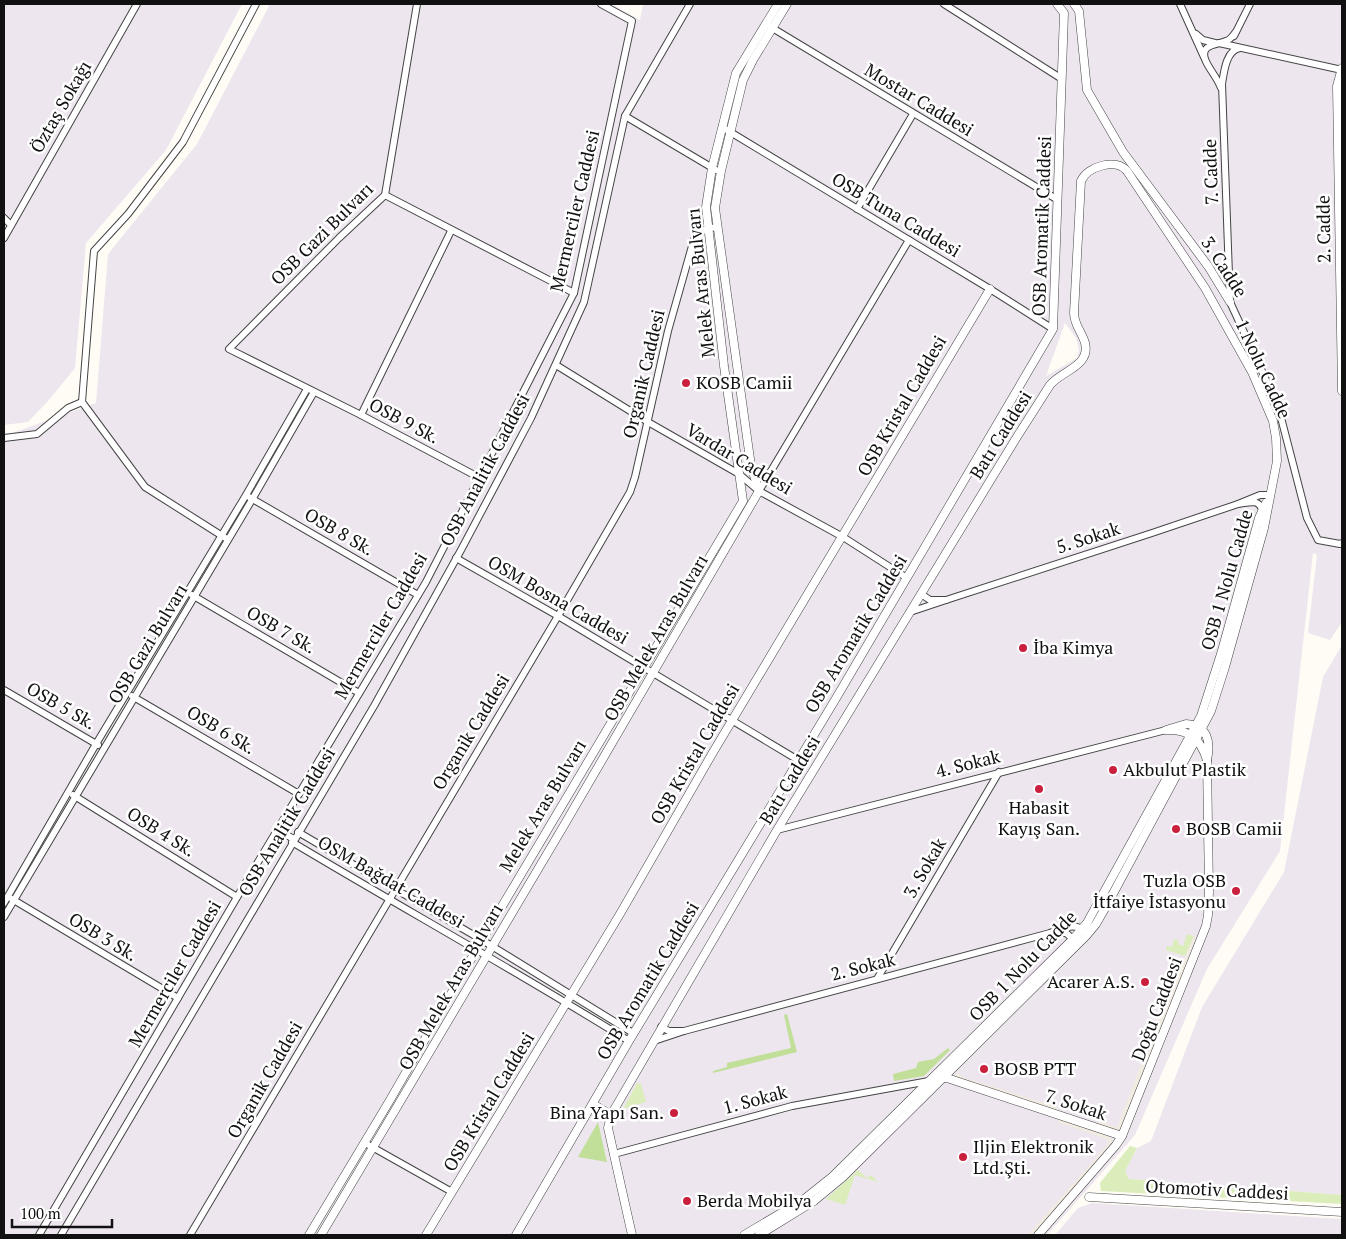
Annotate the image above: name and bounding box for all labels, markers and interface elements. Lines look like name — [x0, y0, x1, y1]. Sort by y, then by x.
street label: Öztaş Sokağı — [24, 56, 96, 157]
street label: Mostar Caddesi — [860, 57, 979, 141]
street label: Mermerciler Caddesi — [544, 127, 604, 294]
street label: OSB Aromatik Caddesi — [1026, 135, 1056, 317]
street label: 7. Cadde — [1197, 139, 1223, 206]
street label: OSB Tuna Caddesi — [828, 166, 965, 262]
street label: OSB Gazi Bulvarı — [265, 177, 378, 290]
street label: 2. Cadde — [1310, 195, 1336, 263]
street label: Melek Aras Bulvarı — [680, 207, 720, 359]
street label: 3. Cadde — [1196, 231, 1253, 302]
street label: Organik Caddesi — [617, 307, 670, 441]
street label: 1 Nolu Cadde — [1230, 315, 1297, 422]
street label: OSB Kristal Caddesi — [851, 331, 951, 480]
place label: KOSB Camii — [696, 370, 793, 394]
marker: KOSB Camii — [680, 377, 692, 389]
street label: Batı Caddesi — [964, 386, 1037, 483]
street label: OSB Analitik Caddesi — [434, 389, 535, 550]
street label: OSB 9 Sk. — [365, 392, 444, 449]
street label: Vardar Caddesi — [682, 417, 797, 499]
street label: OSB 8 Sk. — [300, 502, 379, 561]
street label: OSB 1 Nolu Cadde — [1194, 507, 1258, 653]
street label: 5. Sokak — [1053, 515, 1123, 559]
street label: Mermerciler Caddesi — [328, 548, 432, 703]
street label: OSM Bosna Caddesi — [484, 549, 633, 649]
street label: OSB Melek Aras Bulvarı — [598, 550, 713, 725]
street label: OSB Aromatik Caddesi — [798, 550, 912, 717]
street label: OSB Gazi Bulvarı — [102, 579, 192, 708]
street label: OSB 7 Sk. — [242, 600, 321, 659]
place label: İba Kimya — [1033, 635, 1113, 659]
marker: İba Kimya — [1017, 642, 1029, 654]
street label: Organik Caddesi — [426, 669, 514, 794]
street label: OSB 5 Sk. — [22, 676, 101, 735]
street label: OSB Kristal Caddesi — [644, 679, 744, 828]
street label: OSB 6 Sk. — [183, 699, 260, 759]
street label: Batı Caddesi — [753, 731, 825, 828]
street label: Melek Aras Bulvarı — [493, 735, 591, 876]
street label: OSB Analitik Caddesi — [232, 743, 340, 900]
street label: 4. Sokak — [933, 743, 1003, 783]
place label: Akbulut Plastik — [1123, 757, 1247, 781]
marker: Akbulut Plastik — [1107, 764, 1119, 776]
marker: Habasit Kayış San. — [1033, 783, 1045, 795]
place label: Habasit Kayış San. — [998, 795, 1080, 840]
street label: OSB 4 Sk. — [123, 801, 200, 862]
place label: BOSB Camii — [1186, 816, 1283, 840]
marker: BOSB Camii — [1170, 823, 1182, 835]
street label: OSM Bağdat Caddesi — [314, 829, 469, 933]
street label: 3. Sokak — [897, 833, 951, 902]
place label: Tuzla OSB İtfaiye İstasyonu — [1093, 868, 1226, 913]
marker: Tuzla OSB İtfaiye İstasyonu — [1230, 885, 1242, 897]
street label: Mermerciler Caddesi — [122, 896, 226, 1051]
street label: OSB Aromatik Caddesi — [590, 897, 704, 1064]
street label: OSB Melek Aras Bulvarı — [393, 899, 508, 1074]
street label: OSB 1 Nolu Cadde — [963, 905, 1081, 1026]
street label: OSB 3 Sk. — [65, 906, 142, 966]
street label: 2. Sokak — [828, 946, 898, 986]
street label: Doğu Caddesi — [1125, 953, 1187, 1064]
place label: Acarer A.S. — [1047, 969, 1135, 993]
marker: Acarer A.S. — [1139, 976, 1151, 988]
street label: Organik Caddesi — [221, 1017, 307, 1142]
street label: OSB Kristal Caddesi — [437, 1027, 539, 1176]
place label: BOSB PTT — [994, 1056, 1077, 1080]
marker: BOSB PTT — [978, 1063, 990, 1075]
street label: 1. Sokak — [720, 1079, 790, 1119]
street label: 7. Sokak — [1042, 1083, 1111, 1126]
place label: Bina Yapı San. — [550, 1100, 664, 1124]
marker: Bina Yapı San. — [668, 1107, 680, 1119]
place label: Iljin Elektronik Ltd.Şti. — [973, 1134, 1094, 1179]
marker: Iljin Elektronik Ltd.Şti. — [957, 1151, 969, 1163]
street label: Otomotiv Caddesi — [1145, 1173, 1289, 1205]
place label: Berda Mobilya — [697, 1188, 812, 1212]
marker: Berda Mobilya — [681, 1195, 693, 1207]
scale bar — [12, 1196, 112, 1228]
text: 100 m — [20, 1203, 61, 1223]

